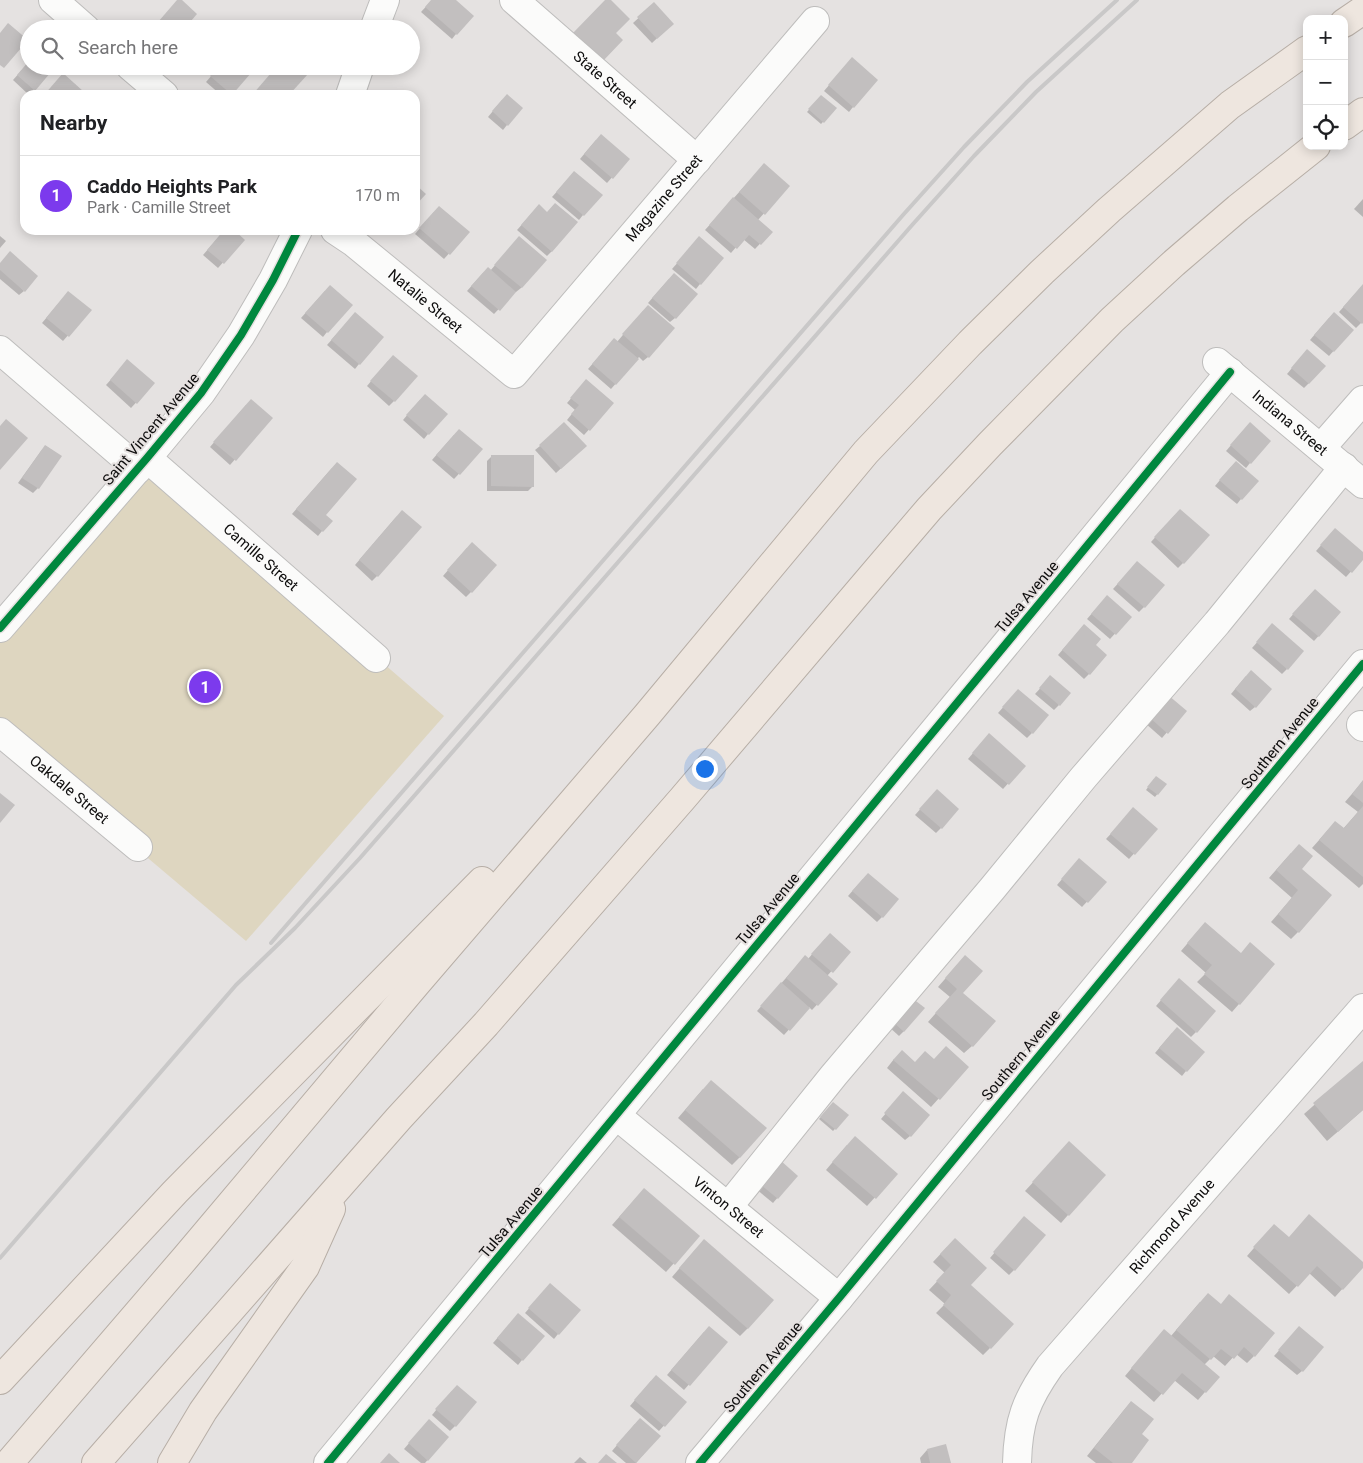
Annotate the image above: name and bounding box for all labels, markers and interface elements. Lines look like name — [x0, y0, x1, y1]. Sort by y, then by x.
map controls — [1303, 15, 1348, 150]
button: + — [1303, 15, 1348, 60]
search box — [20, 20, 420, 75]
icon: search — [38, 34, 66, 62]
text: Search here — [78, 36, 178, 59]
street label: State Street — [570, 47, 641, 112]
button: − — [1303, 60, 1348, 105]
button: locate — [1303, 105, 1348, 150]
text: Nearby — [40, 111, 107, 135]
street label: Magazine Street — [622, 151, 706, 245]
text: Caddo Heights Park — [87, 175, 257, 198]
text: 1 — [51, 186, 61, 205]
text: 170 m — [355, 186, 400, 205]
text: Park · Camille Street — [87, 198, 231, 217]
street label: Natalie Street — [384, 266, 466, 337]
street label: Saint Vincent Avenue — [99, 369, 203, 489]
street label: Indiana Street — [1249, 386, 1331, 460]
street label: Camille Street — [220, 520, 302, 595]
street label: Tulsa Avenue — [992, 557, 1062, 637]
pin: 1 — [189, 668, 221, 706]
street label: Southern Avenue — [1237, 693, 1323, 793]
street label: Oakdale Street — [26, 751, 112, 828]
your location — [692, 756, 718, 782]
street label: Tulsa Avenue — [733, 869, 803, 949]
street label: Southern Avenue — [978, 1006, 1064, 1104]
street label: Vinton Street — [689, 1173, 768, 1242]
street label: Richmond Avenue — [1126, 1175, 1219, 1278]
street label: Tulsa Avenue — [476, 1182, 546, 1262]
street label: Southern Avenue — [720, 1318, 806, 1416]

